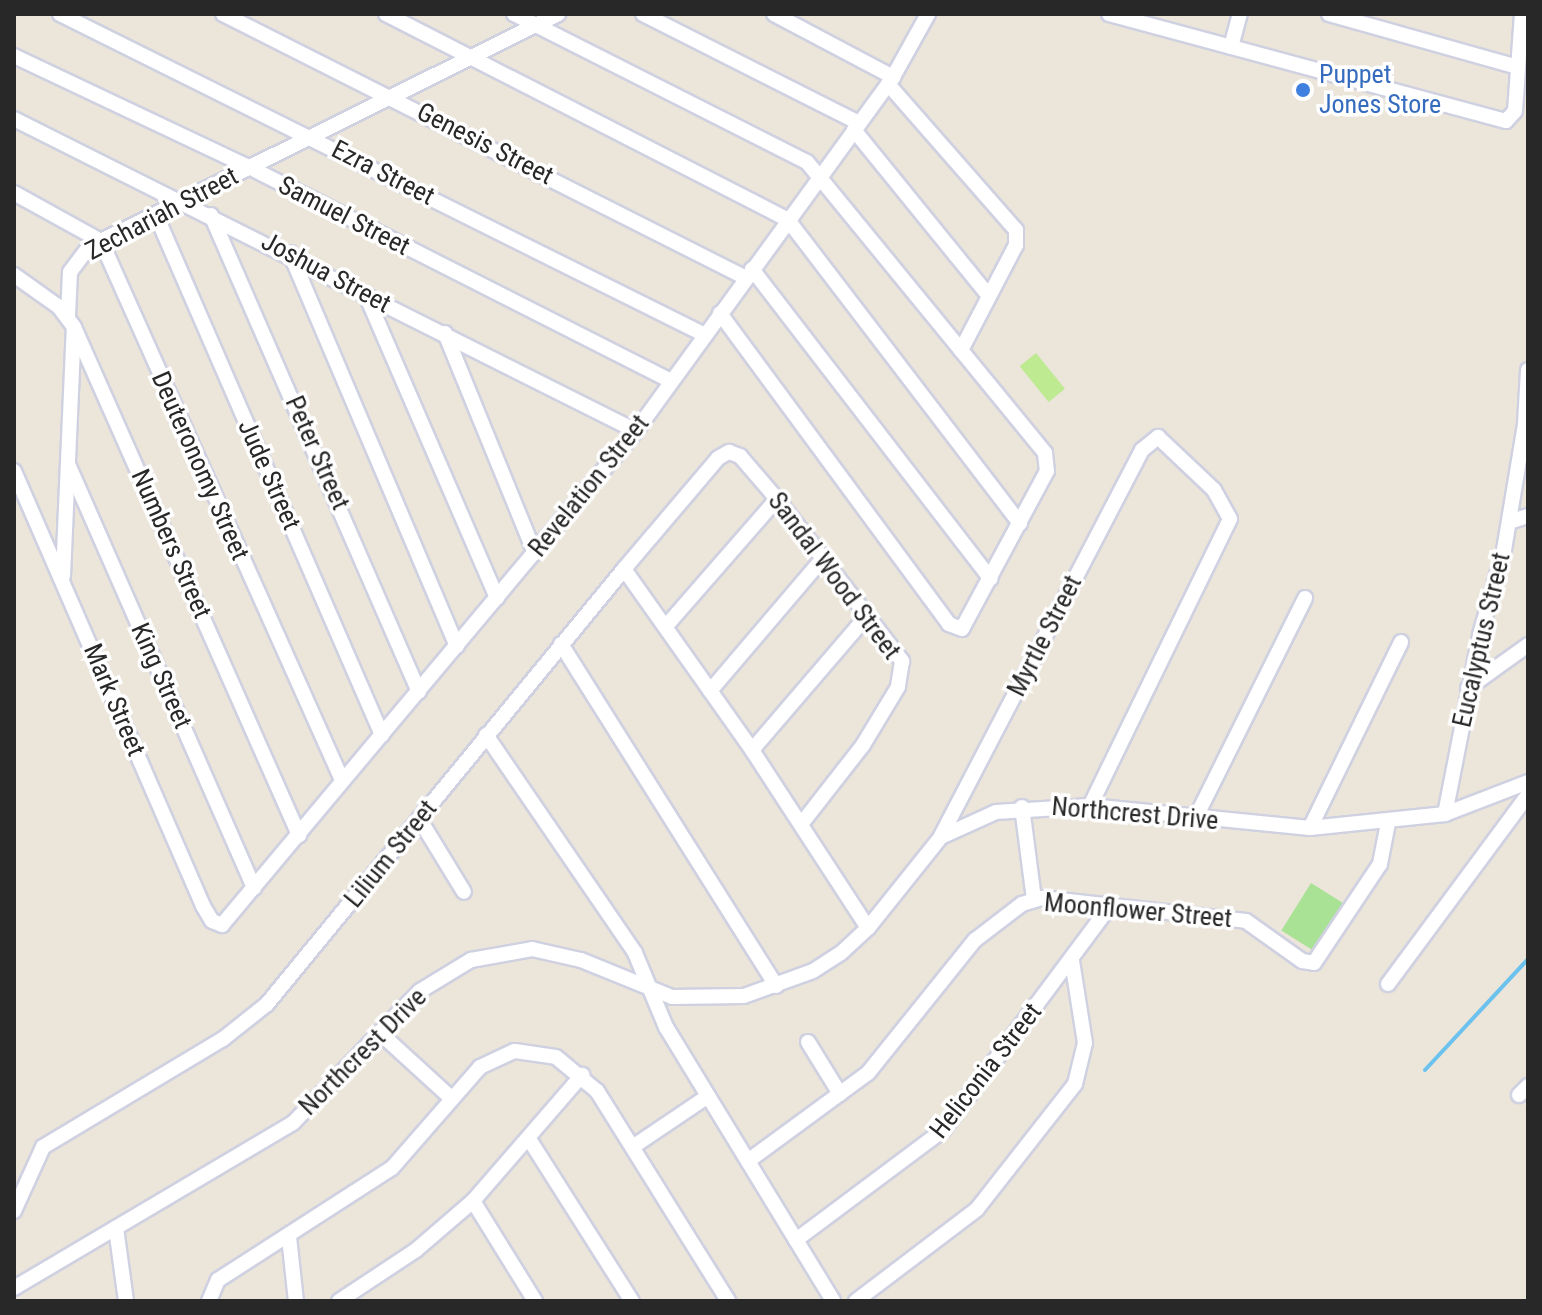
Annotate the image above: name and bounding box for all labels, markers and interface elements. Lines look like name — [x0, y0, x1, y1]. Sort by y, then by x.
place label: Puppet Jones Store — [1319, 59, 1441, 120]
marker: Puppet Jones Store — [1294, 81, 1312, 99]
street label: Genesis Street — [412, 96, 558, 192]
street label: Ezra Street — [326, 134, 440, 212]
street label: Zechariah Street — [80, 161, 244, 267]
street label: Samuel Street — [273, 170, 415, 262]
street label: Joshua Street — [256, 226, 396, 320]
street label: Deuteronomy Street — [144, 367, 256, 565]
street label: Peter Street — [278, 391, 356, 515]
street label: Revelation Street — [522, 409, 656, 563]
street label: Jude Street — [231, 415, 307, 535]
street label: Numbers Street — [124, 465, 218, 623]
street label: Sandal Wood Street — [761, 486, 907, 666]
street label: Eucalyptus Street — [1447, 550, 1517, 730]
street label: Myrtle Street — [1001, 570, 1089, 702]
street label: King Street — [124, 618, 198, 734]
street label: Mark Street — [76, 639, 152, 761]
street label: Northcrest Drive — [1050, 791, 1220, 837]
street label: Lilium Street — [338, 794, 444, 914]
street label: Moonflower Street — [1043, 887, 1233, 935]
street label: Northcrest Drive — [293, 982, 433, 1122]
street label: Heliconia Street — [923, 997, 1049, 1145]

